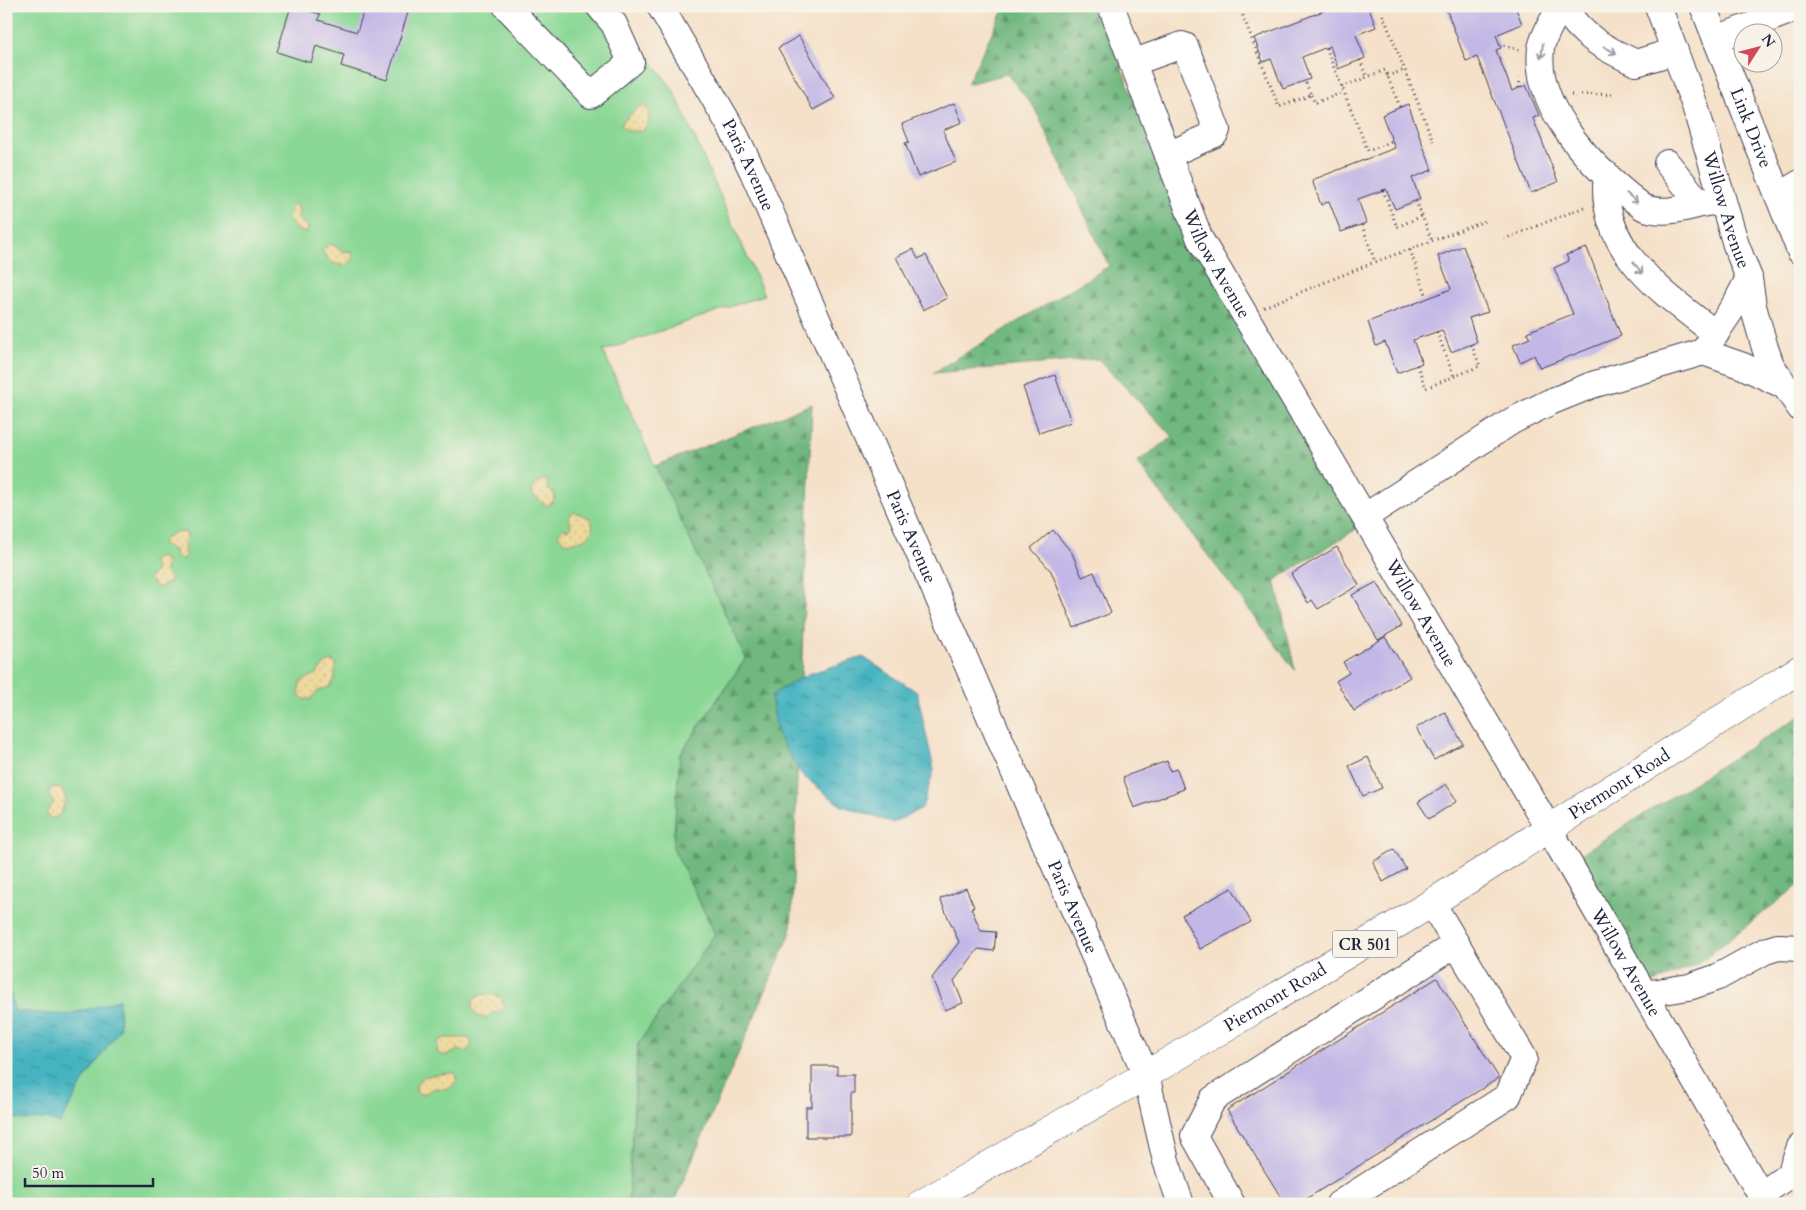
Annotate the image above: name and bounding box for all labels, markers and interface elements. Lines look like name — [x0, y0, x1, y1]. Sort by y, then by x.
north arrow — [1734, 22, 1784, 72]
text: N — [1757, 30, 1779, 51]
one-way arrow — [1537, 42, 1547, 58]
one-way arrow — [1602, 45, 1617, 55]
street label: Link Drive — [1724, 84, 1778, 172]
street label: Paris Avenue — [716, 114, 780, 215]
street label: Willow Avenue — [1696, 147, 1756, 272]
one-way arrow — [1625, 193, 1638, 204]
street label: Willow Avenue — [1176, 205, 1256, 323]
one-way arrow — [1633, 261, 1644, 274]
street label: Paris Avenue — [880, 486, 943, 587]
street label: Willow Avenue — [1379, 554, 1463, 672]
street label: Piermont Road — [1564, 742, 1675, 826]
street label: Paris Avenue — [1041, 857, 1104, 958]
street label: Willow Avenue — [1584, 903, 1667, 1021]
road number: CR 501 — [1332, 931, 1398, 958]
street label: Piermont Road — [1219, 957, 1332, 1038]
scale bar — [25, 1155, 152, 1187]
text: 50 m — [32, 1163, 64, 1183]

